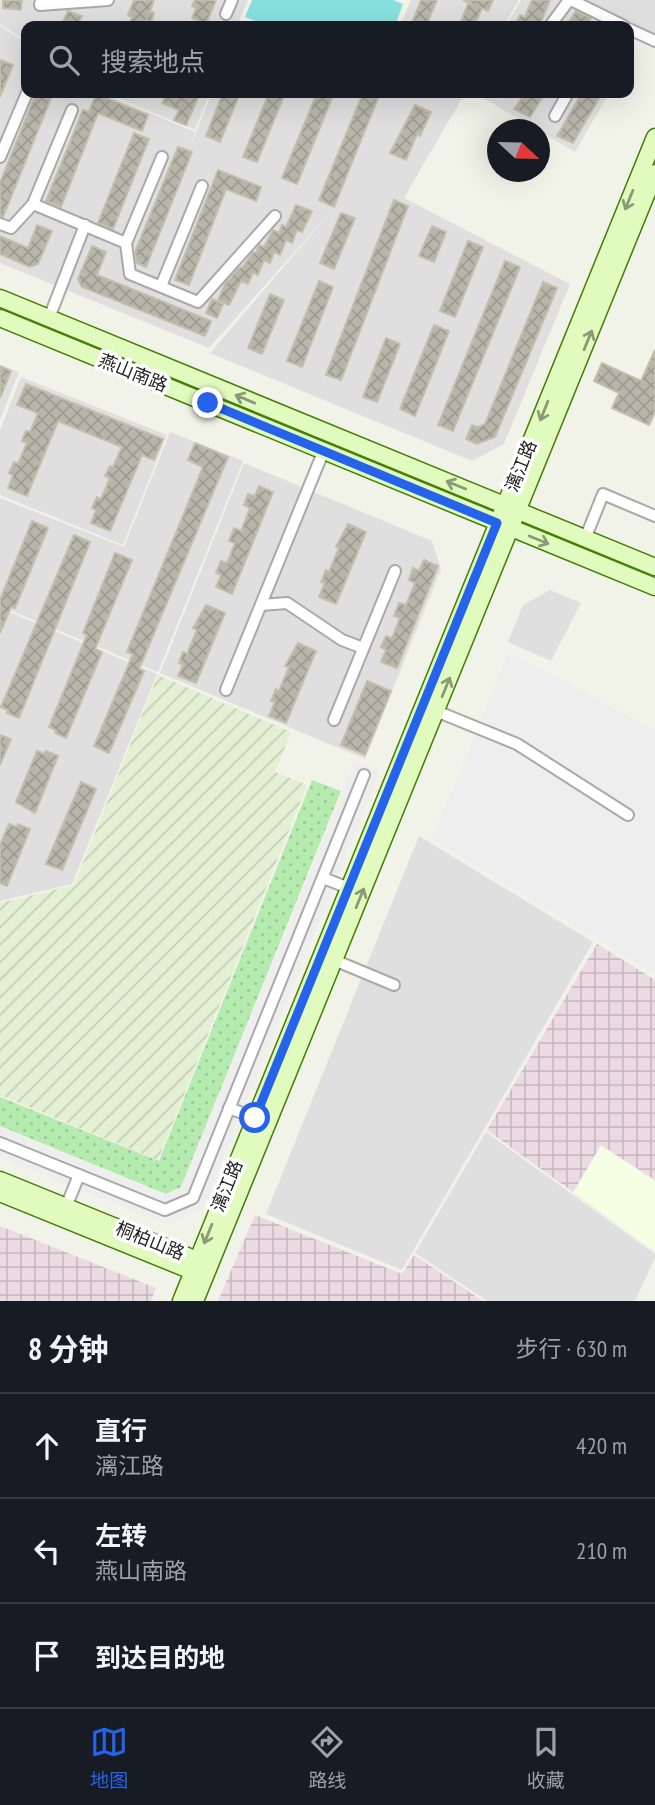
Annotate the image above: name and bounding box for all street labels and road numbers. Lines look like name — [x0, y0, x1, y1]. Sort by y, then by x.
street label: 燕山南路 — [96, 348, 171, 397]
street label: 漓江路 — [500, 436, 541, 495]
street label: 漓江路 — [206, 1156, 247, 1215]
street label: 桐柏山路 — [113, 1216, 188, 1265]

